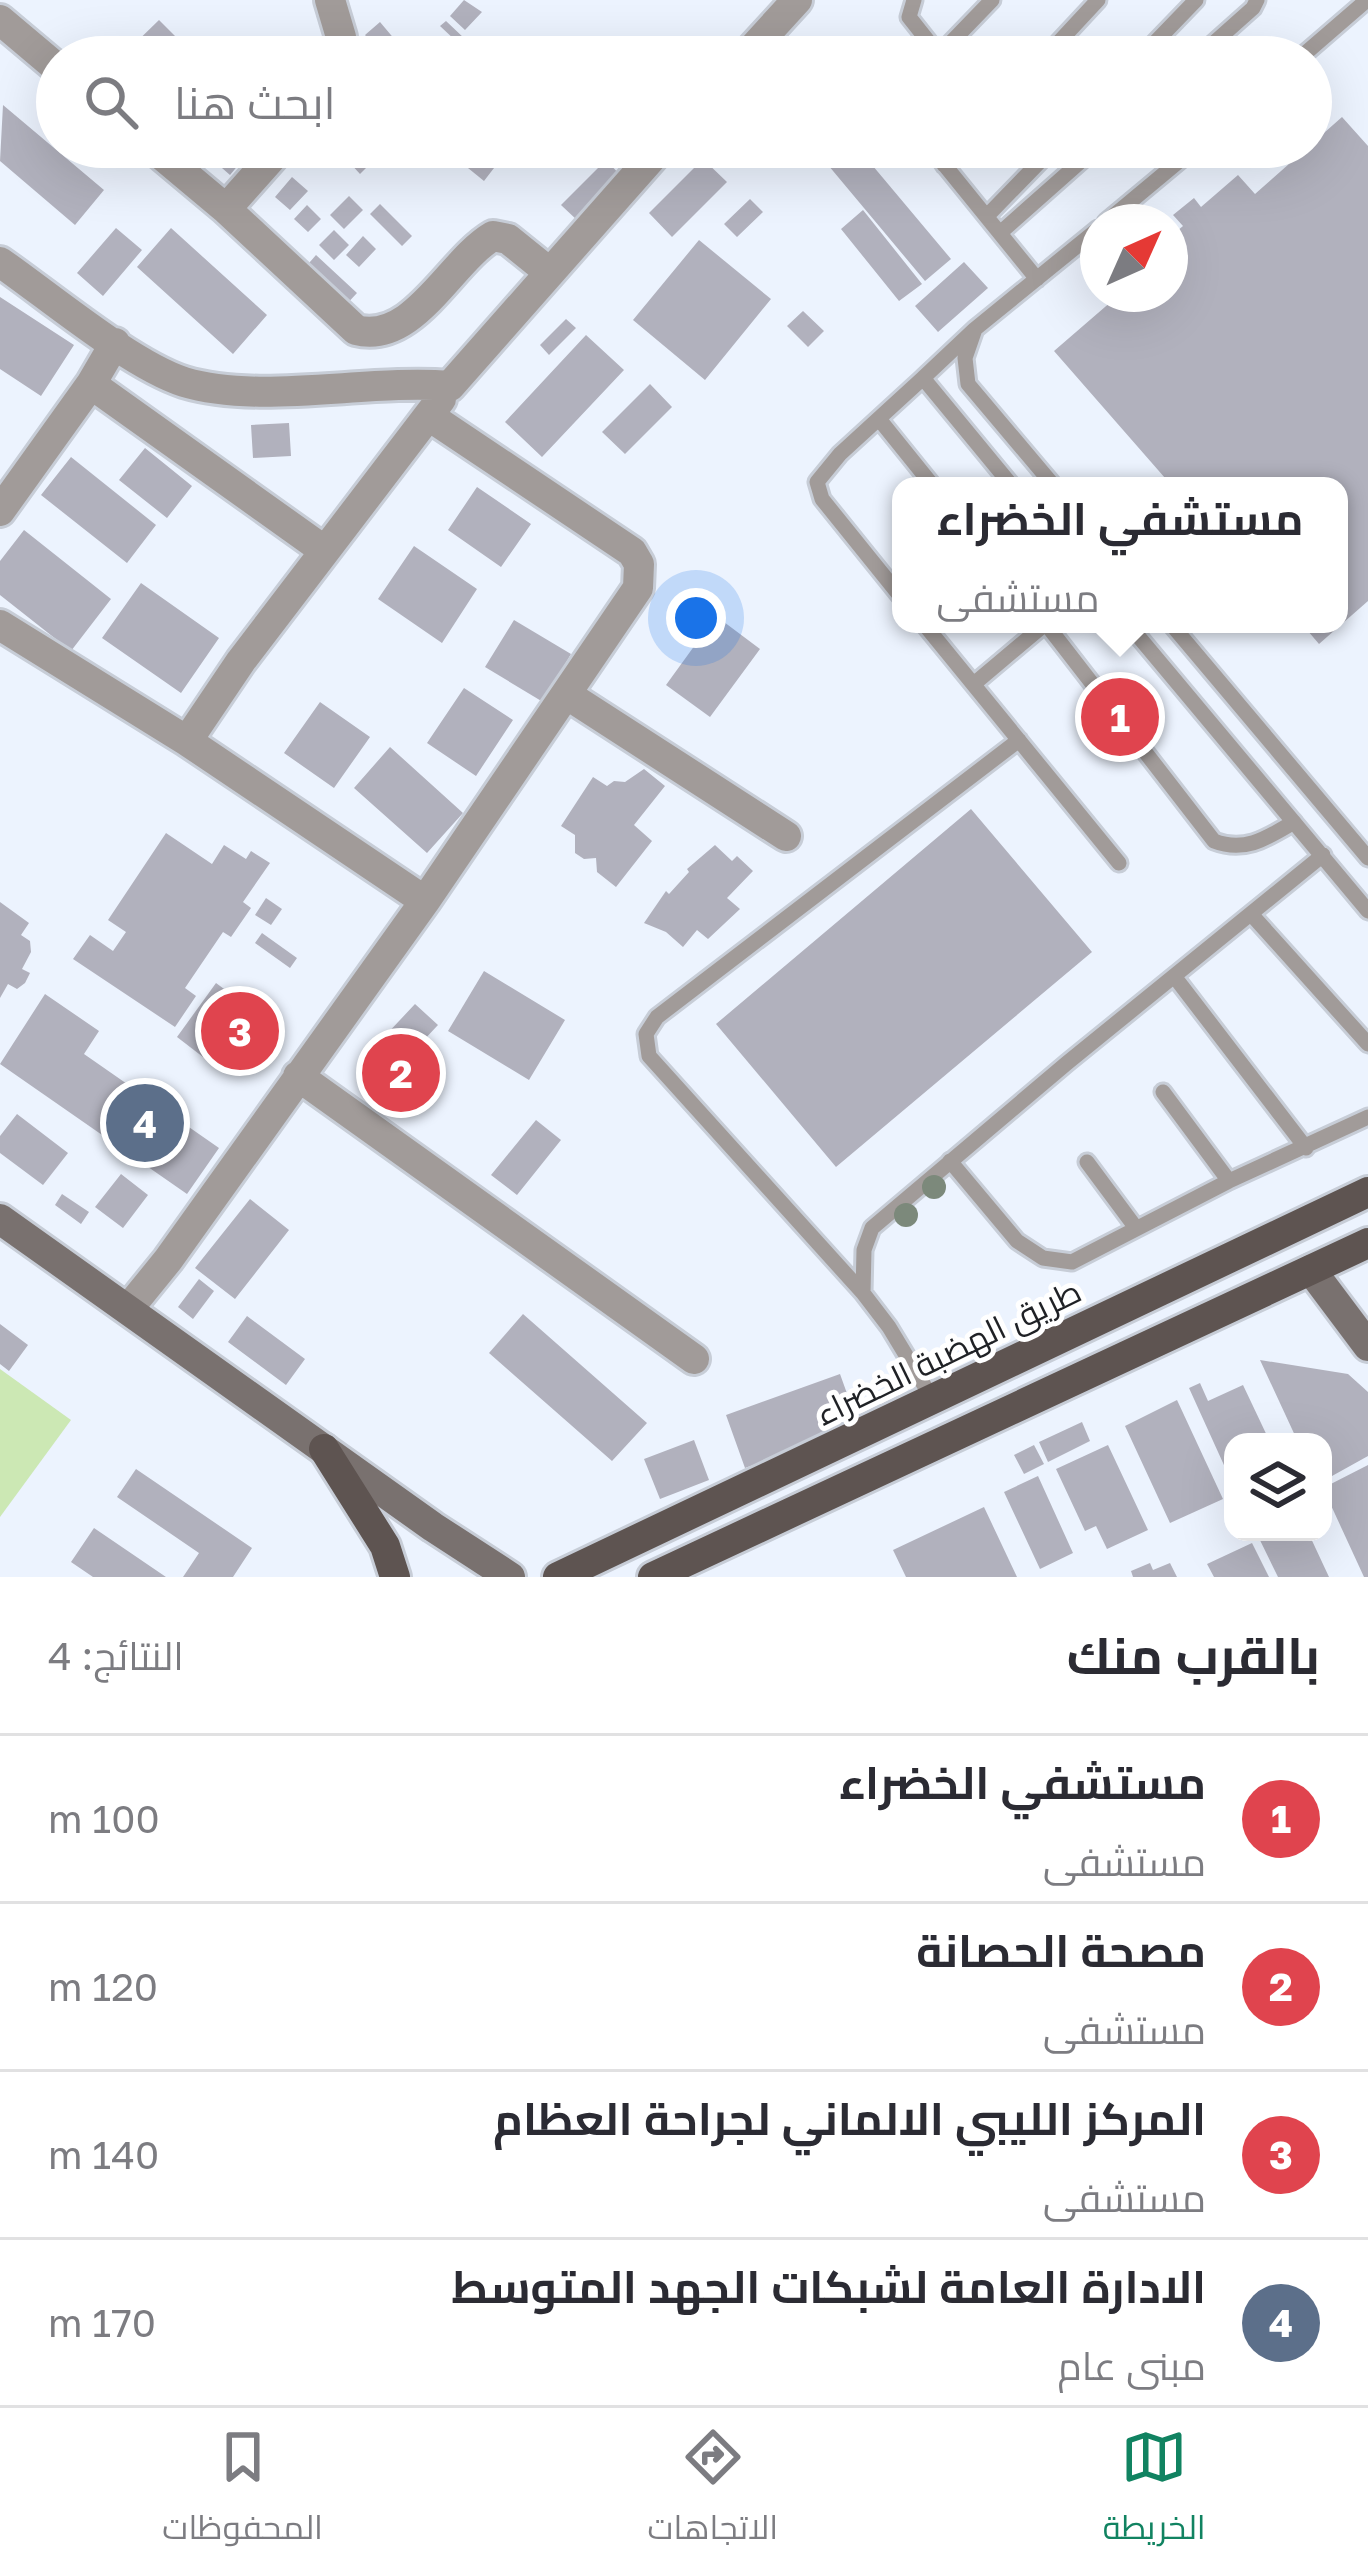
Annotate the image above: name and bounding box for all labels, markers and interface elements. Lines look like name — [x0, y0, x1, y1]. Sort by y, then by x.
search box — [36, 36, 1332, 168]
icon: search — [78, 69, 144, 135]
text: ابحث هنا — [174, 75, 336, 129]
north arrow — [1080, 204, 1188, 312]
popup — [892, 477, 1348, 633]
text: مستشفي الخضراء — [936, 491, 1304, 545]
text: مستشفى — [936, 574, 1099, 621]
your location — [666, 588, 726, 648]
pin: 1 — [1081, 672, 1159, 762]
pin: 3 — [201, 986, 279, 1076]
pin: 2 — [362, 1028, 440, 1118]
pin: 4 — [106, 1078, 184, 1168]
street label: طريق الهضبة الخضراء — [809, 1270, 1088, 1434]
map controls — [1224, 1433, 1332, 1541]
button: layers — [1224, 1433, 1332, 1541]
text: بالقرب منك — [1067, 1624, 1320, 1685]
text: النتائج: 4 — [48, 1632, 184, 1679]
text: مستشفي الخضراء — [839, 1755, 1206, 1809]
text: 100 m — [48, 1795, 160, 1842]
text: 1 — [1271, 1795, 1291, 1842]
text: مستشفى — [1043, 1838, 1206, 1885]
text: مصحة الحصانة — [916, 1923, 1206, 1977]
text: 120 m — [48, 1963, 158, 2010]
text: 2 — [1269, 1963, 1293, 2010]
text: مستشفى — [1043, 2006, 1206, 2053]
text: المركز الليبي الالماني لجراحة العظام — [493, 2091, 1206, 2145]
text: 140 m — [48, 2131, 159, 2178]
text: 3 — [1269, 2131, 1293, 2178]
text: مستشفى — [1043, 2174, 1206, 2221]
text: الادارة العامة لشبكات الجهد المتوسط — [452, 2259, 1206, 2313]
text: 170 m — [48, 2299, 156, 2346]
text: 4 — [1269, 2299, 1293, 2346]
text: مبنى عام — [1057, 2342, 1206, 2389]
tab: المحفوظات — [162, 2424, 323, 2558]
tab: الاتجاهات — [648, 2424, 778, 2558]
tab: الخريطة — [1103, 2424, 1206, 2558]

